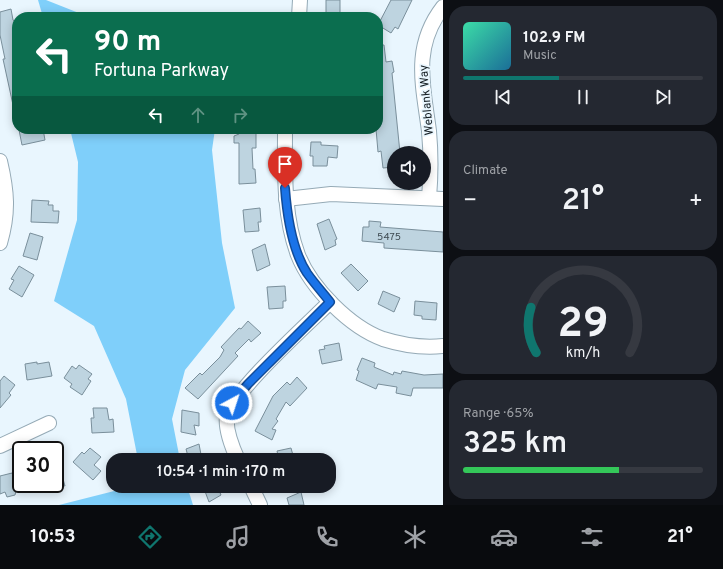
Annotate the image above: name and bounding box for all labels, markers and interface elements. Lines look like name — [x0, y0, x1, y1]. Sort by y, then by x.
text: 90 m — [94, 25, 161, 61]
icon: left — [28, 28, 80, 80]
text: 102.9 FM — [523, 29, 585, 48]
text: Music — [523, 48, 557, 64]
text: Fortuna Parkway — [94, 60, 229, 83]
street label: Weblank Way — [416, 64, 438, 136]
icon: previous — [492, 86, 514, 108]
icon: pause — [572, 86, 594, 108]
icon: next — [652, 86, 674, 108]
icon: left — [145, 104, 167, 126]
icon: ahead — [187, 104, 209, 126]
icon: right — [229, 104, 251, 126]
map controls — [387, 146, 431, 190]
button: sound — [387, 146, 431, 190]
pin — [268, 147, 302, 188]
icon: arrive — [274, 153, 296, 175]
text: Climate — [463, 163, 508, 179]
text: 21° — [562, 183, 604, 220]
text: − — [463, 188, 477, 215]
text: + — [689, 188, 703, 215]
house number: 5475 — [377, 231, 401, 244]
text: 29 — [558, 299, 609, 352]
text: km/h — [566, 343, 600, 361]
position arrow — [211, 382, 253, 424]
text: Range · 65% — [463, 406, 534, 422]
text: 325 km — [463, 426, 567, 463]
speed limit sign: 30 — [12, 441, 64, 493]
text: 10:54 · 1 min · 170 m — [157, 463, 285, 482]
icon: directions — [136, 523, 164, 551]
icon: music — [224, 523, 252, 551]
icon: phone — [313, 523, 341, 551]
icon: climate — [401, 523, 429, 551]
icon: car — [490, 523, 518, 551]
icon: filters — [578, 523, 606, 551]
text: 10:53 — [30, 526, 75, 549]
text: 21° — [667, 526, 693, 549]

